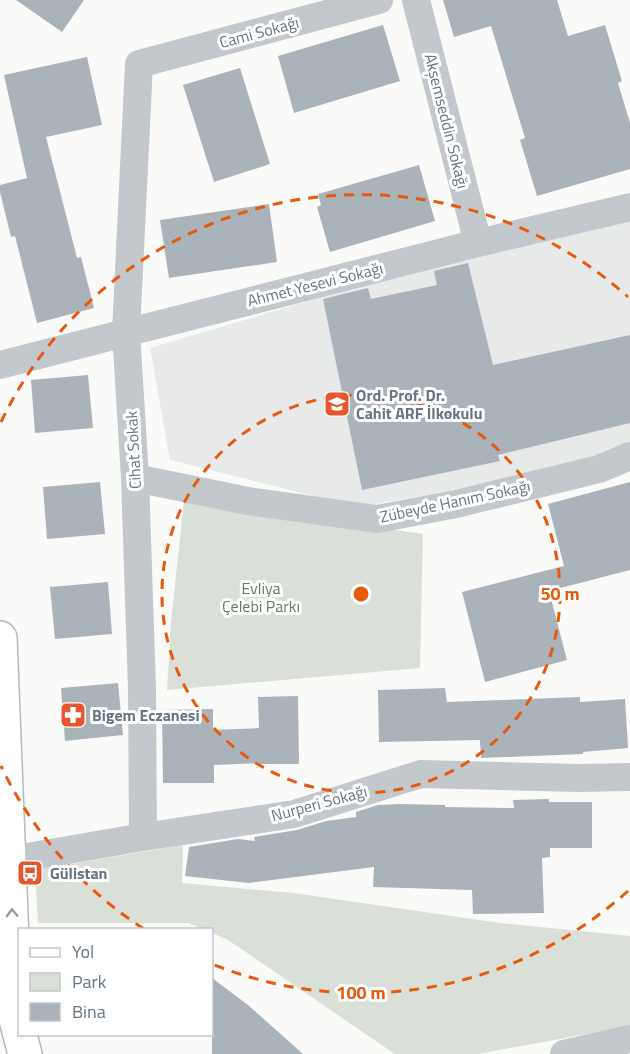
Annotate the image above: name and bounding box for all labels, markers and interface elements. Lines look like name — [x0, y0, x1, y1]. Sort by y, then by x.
street label: Cami Sokağı — [216, 10, 302, 54]
street label: Akşemseddin Sokağı — [419, 51, 475, 191]
street label: Ahmet Yesevi Sokağı — [245, 256, 385, 312]
place label: Ord. Prof. Dr. Cahit ARF İlkokulu — [356, 383, 483, 425]
school or university icon: Ord. Prof. Dr. Cahit ARF İlkokulu — [322, 389, 352, 419]
street label: Cihat Sokak — [119, 410, 147, 490]
street label: Zübeyde Hanım Sokağı — [378, 473, 532, 529]
park label: Evliya Çelebi Parkı — [222, 576, 300, 618]
text: 50 m — [540, 580, 580, 607]
centre of rings — [351, 584, 371, 604]
pharmacy icon: Bigem Eczanesi — [58, 700, 88, 730]
place label: Bigem Eczanesi — [92, 703, 200, 727]
street label: Nurperi Sokağı — [268, 779, 370, 827]
bus stop icon: Gülistan — [15, 858, 45, 888]
place label: Gülistan — [50, 861, 107, 885]
one-way arrow — [5, 908, 18, 917]
legend — [18, 928, 213, 1036]
text: Yol — [72, 938, 94, 965]
text: Park — [72, 968, 107, 995]
text: 100 m — [336, 979, 386, 1006]
text: Bina — [72, 998, 106, 1025]

